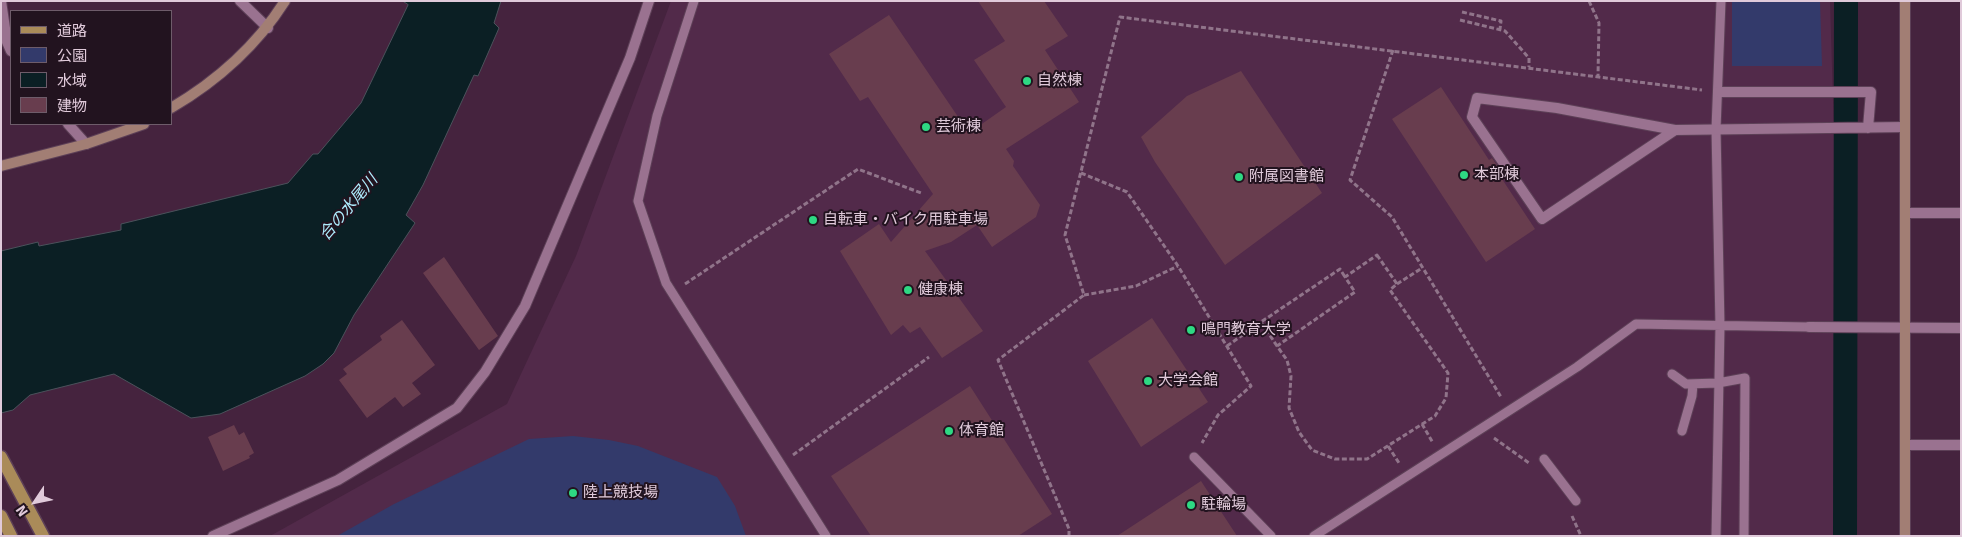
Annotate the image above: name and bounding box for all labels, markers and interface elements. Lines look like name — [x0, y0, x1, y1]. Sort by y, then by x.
legend — [10, 10, 172, 125]
text: 道路 — [57, 22, 87, 40]
text: 公園 — [57, 47, 87, 65]
text: 水域 — [57, 72, 87, 90]
place label: 自然棟 — [1037, 72, 1082, 90]
marker: 自然棟 — [1021, 75, 1033, 87]
text: 建物 — [57, 97, 87, 115]
place label: 芸術棟 — [936, 118, 981, 136]
marker: 芸術棟 — [920, 121, 932, 133]
place label: 本部棟 — [1474, 166, 1519, 184]
place label: 附属図書館 — [1249, 168, 1324, 186]
marker: 本部棟 — [1458, 169, 1470, 181]
water label: 合の水尾川 — [316, 171, 382, 245]
marker: 附属図書館 — [1233, 171, 1245, 183]
place label: 自転車・バイク用駐車場 — [823, 211, 988, 229]
marker: 自転車・バイク用駐車場 — [807, 214, 819, 226]
place label: 健康棟 — [918, 281, 963, 299]
marker: 健康棟 — [902, 284, 914, 296]
place label: 鳴門教育大学 — [1201, 321, 1291, 339]
marker: 鳴門教育大学 — [1185, 324, 1197, 336]
place label: 大学会館 — [1158, 372, 1218, 390]
marker: 大学会館 — [1142, 375, 1154, 387]
place label: 体育館 — [959, 422, 1004, 440]
marker: 体育館 — [943, 425, 955, 437]
north arrow — [10, 477, 60, 527]
place label: 陸上競技場 — [583, 484, 658, 502]
marker: 陸上競技場 — [567, 487, 579, 499]
place label: 駐輪場 — [1201, 496, 1246, 514]
marker: 駐輪場 — [1185, 499, 1197, 511]
text: N — [12, 502, 32, 519]

